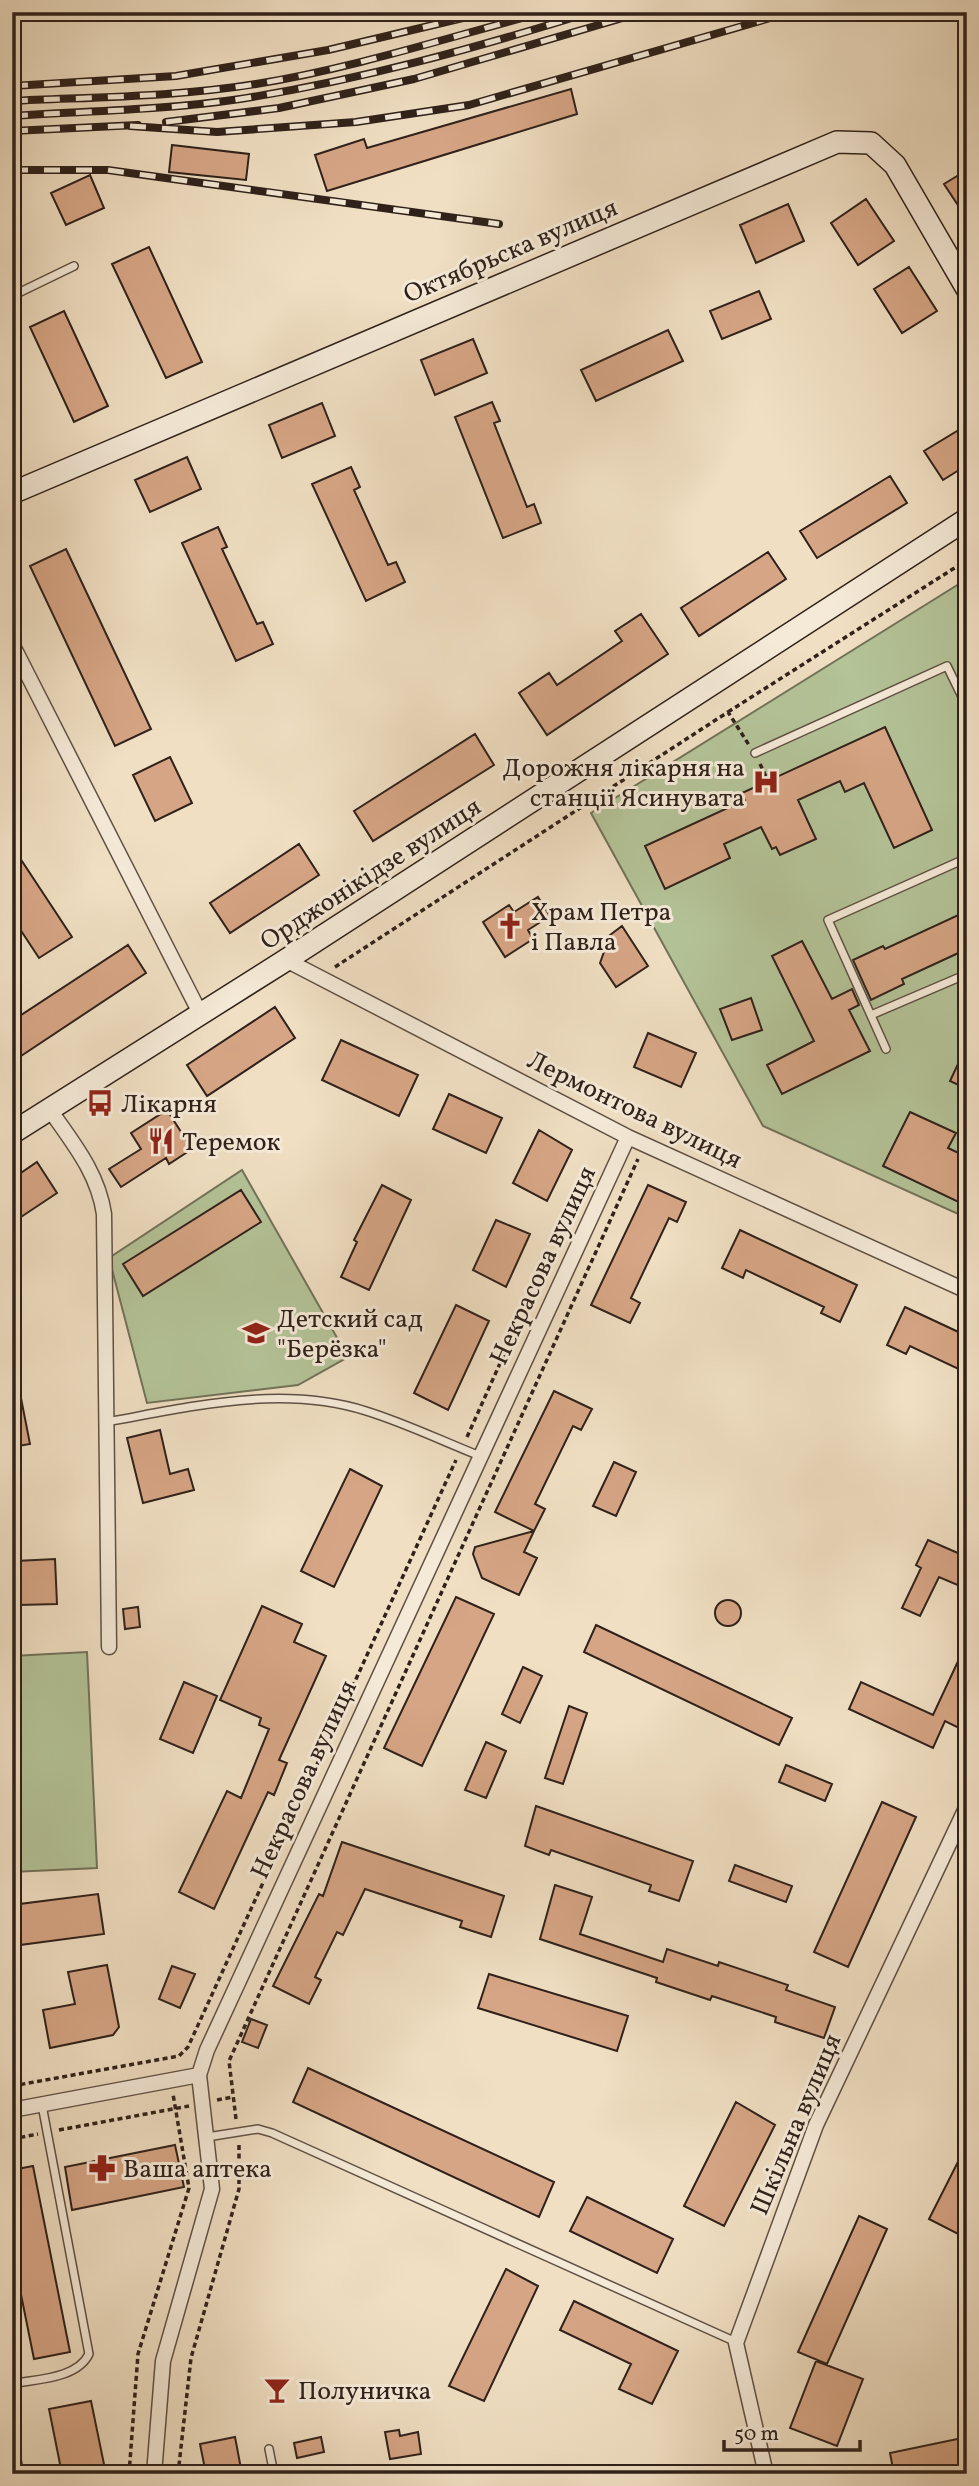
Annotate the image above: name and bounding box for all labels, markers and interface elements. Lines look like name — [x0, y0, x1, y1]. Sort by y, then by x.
street label: Октябрьска вулиця — [398, 190, 623, 313]
place label: Дорожня лікарня на станції Ясинувата — [503, 751, 745, 817]
hospital icon: Дорожня лікарня на станції Ясинувата — [751, 767, 781, 797]
street label: Орджонікідзе вулиця — [254, 790, 489, 960]
place label: Храм Петра і Павла — [531, 895, 672, 961]
church icon: Храм Петра і Павла — [495, 911, 525, 941]
street label: Лермонтова вулиця — [521, 1043, 748, 1179]
place label: Лікарня — [121, 1087, 217, 1123]
bus stop icon: Лікарня — [85, 1088, 115, 1118]
place label: Теремок — [182, 1125, 281, 1161]
restaurant icon: Теремок — [146, 1126, 176, 1156]
street label: Некрасова вулиця — [482, 1161, 606, 1371]
place label: Детский сад "Берёзка" — [277, 1302, 423, 1368]
school or university icon: Детский сад "Берёзка" — [241, 1318, 271, 1348]
street label: Некрасова вулиця — [243, 1675, 367, 1885]
street label: Шкільна вулиця — [742, 2029, 851, 2221]
place label: Ваша аптека — [123, 2152, 272, 2188]
pharmacy icon: Ваша аптека — [87, 2153, 117, 2183]
place label: Полуничка — [298, 2374, 432, 2410]
bar icon: Полуничка — [262, 2375, 292, 2405]
scale bar — [724, 2409, 860, 2453]
text: 50 m — [734, 2420, 779, 2449]

